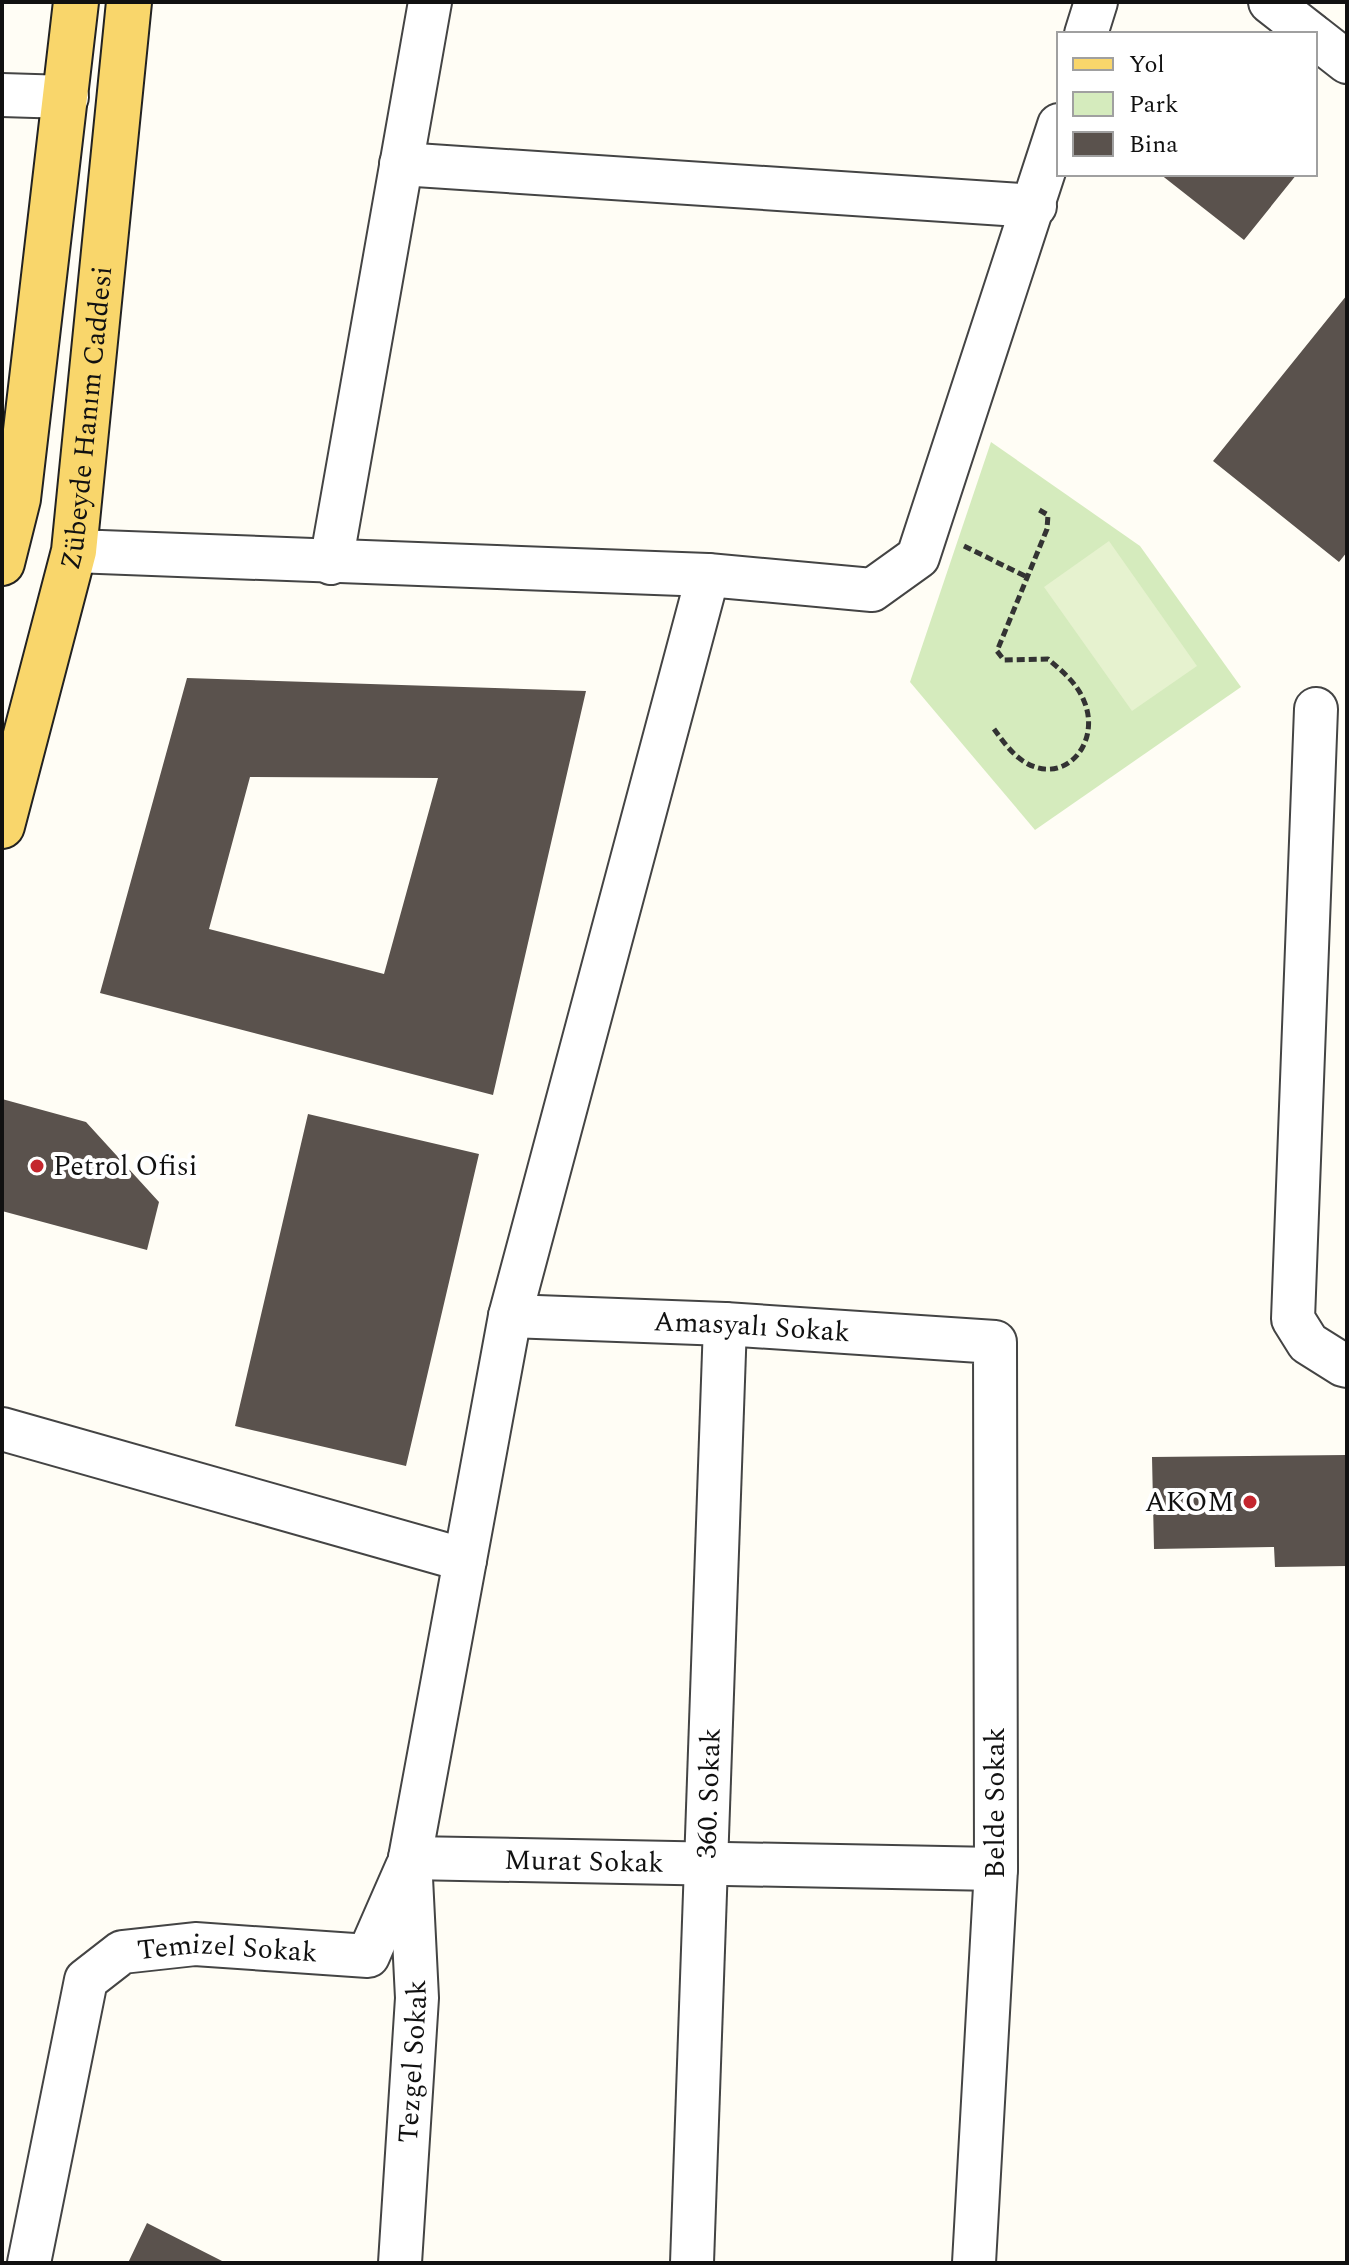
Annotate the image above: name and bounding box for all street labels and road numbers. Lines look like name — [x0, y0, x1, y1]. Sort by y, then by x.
street label: Zübeyde Hanım Caddesi — [48, 264, 124, 575]
street label: Amasyalı Sokak — [653, 1300, 851, 1354]
street label: 360. Sokak — [685, 1727, 732, 1860]
street label: Belde Sokak — [974, 1727, 1017, 1879]
street label: Murat Sokak — [504, 1838, 664, 1884]
street label: Temizel Sokak — [135, 1922, 319, 1974]
street label: Tezgel Sokak — [386, 1979, 439, 2144]

